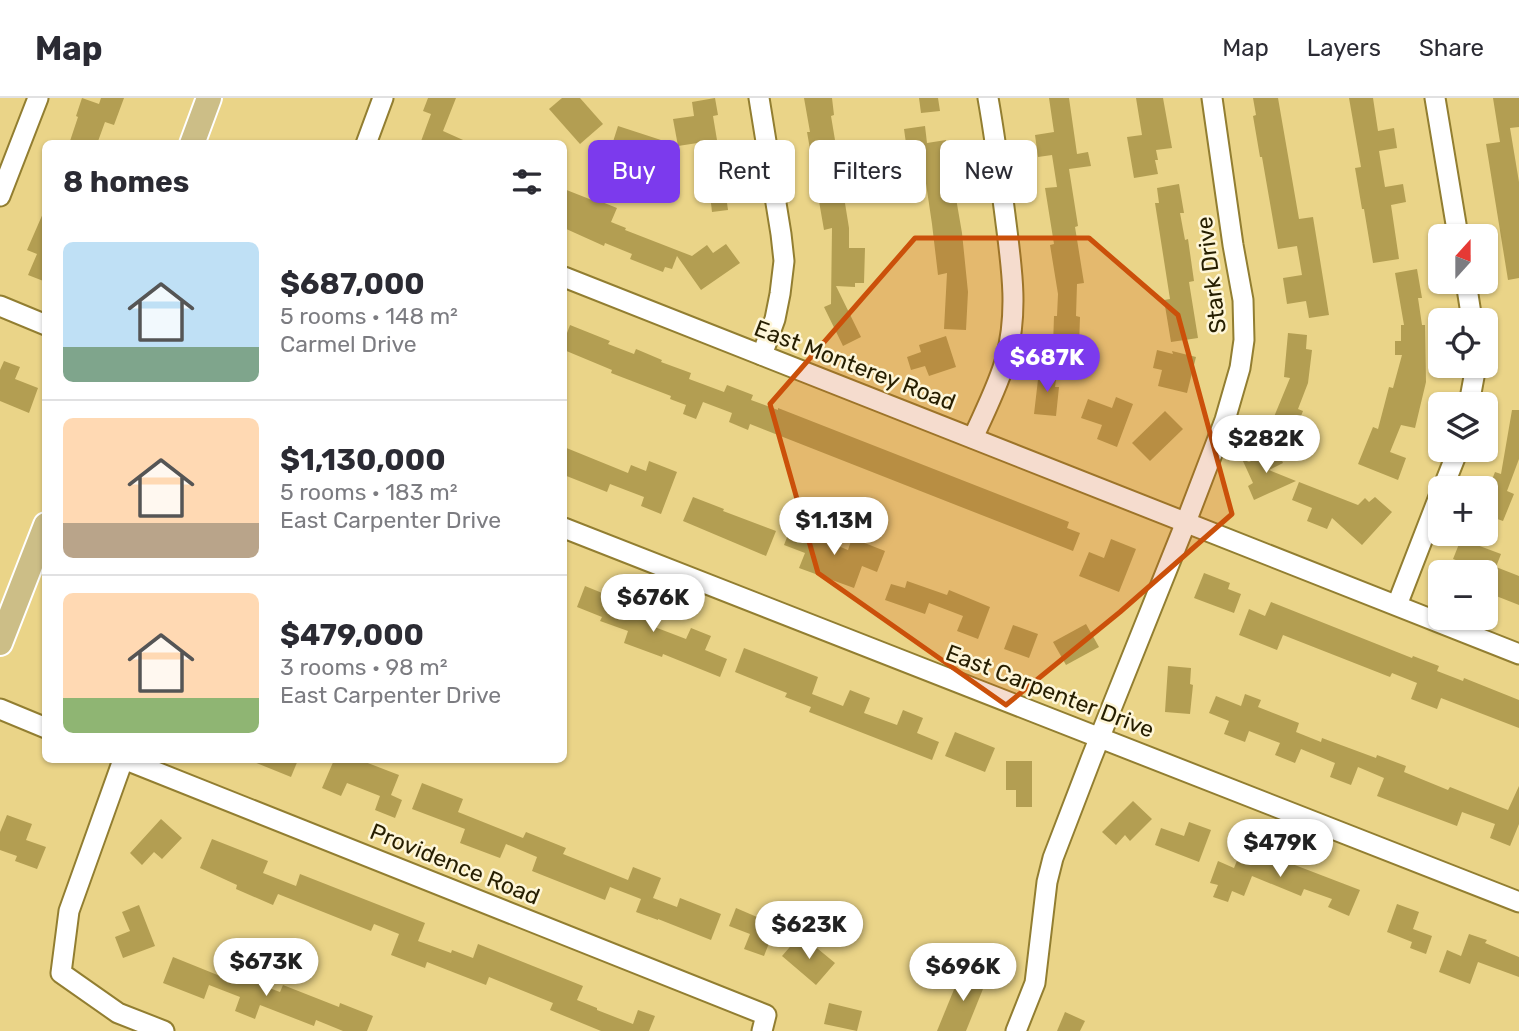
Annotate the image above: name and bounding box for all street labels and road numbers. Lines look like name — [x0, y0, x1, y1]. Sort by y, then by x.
street label: Stark Drive — [1190, 215, 1232, 335]
street label: East Monterey Road — [750, 314, 960, 416]
street label: East Carpenter Drive — [942, 638, 1158, 744]
street label: Providence Road — [366, 817, 544, 911]

